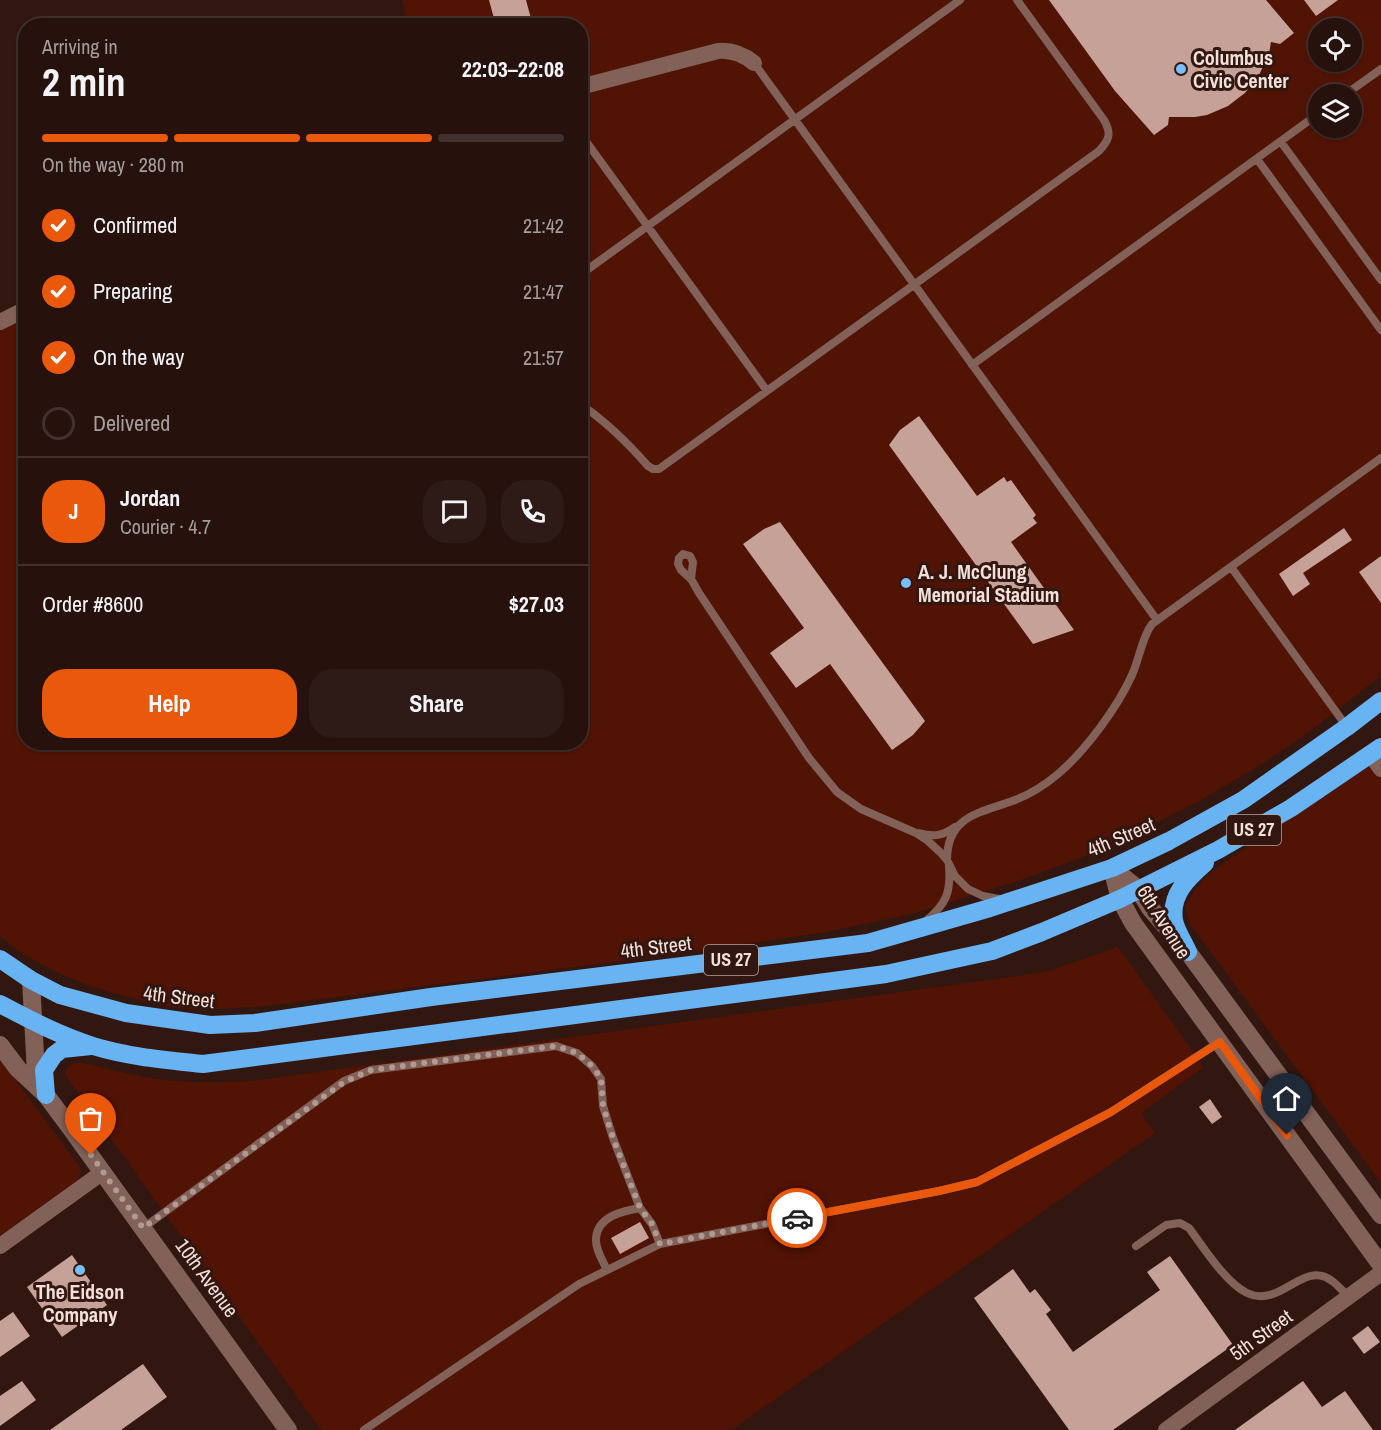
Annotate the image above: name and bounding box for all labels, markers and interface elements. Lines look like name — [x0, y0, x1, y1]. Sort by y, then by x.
map controls — [1308, 18, 1362, 138]
button: locate — [1308, 18, 1362, 72]
text: Arriving in — [42, 33, 118, 60]
place label: Columbus Civic Center — [1193, 44, 1289, 94]
text: 22:03–22:08 — [462, 54, 564, 84]
text: 2 min — [42, 56, 126, 108]
marker: Columbus Civic Center — [1174, 62, 1188, 76]
button: layers — [1308, 84, 1362, 138]
text: On the way · 280 m — [42, 151, 184, 178]
icon: check — [42, 209, 75, 242]
text: Confirmed — [93, 210, 177, 240]
text: 21:42 — [523, 212, 564, 239]
icon: check — [42, 275, 75, 308]
text: Preparing — [93, 276, 172, 306]
text: 21:47 — [523, 278, 564, 305]
icon: check — [42, 341, 75, 374]
text: On the way — [93, 342, 184, 372]
text: 21:57 — [523, 344, 564, 371]
text: Delivered — [93, 408, 170, 438]
button: chat — [423, 480, 486, 543]
button: phone — [501, 480, 564, 543]
text: Jordan — [120, 483, 180, 513]
text: J — [68, 496, 79, 526]
text: Courier · 4.7 — [120, 513, 211, 540]
place label: A. J. McClung Memorial Stadium — [918, 558, 1059, 608]
marker: A. J. McClung Memorial Stadium — [899, 576, 913, 590]
text: Order #8600 — [42, 589, 143, 619]
text: $27.03 — [509, 589, 564, 619]
button: Help — [42, 669, 297, 738]
button: Share — [309, 669, 564, 738]
street label: 4th Street — [1083, 810, 1159, 863]
road number: US 27 — [1227, 815, 1281, 845]
street label: 6th Avenue — [1131, 880, 1198, 964]
street label: 4th Street — [619, 929, 693, 964]
road number: US 27 — [704, 945, 758, 975]
street label: 4th Street — [142, 979, 216, 1014]
pin — [1261, 1073, 1312, 1135]
icon: home — [1270, 1082, 1303, 1115]
pin — [65, 1093, 116, 1155]
icon: bag — [74, 1102, 107, 1135]
courier — [767, 1188, 827, 1248]
icon: car — [781, 1202, 814, 1235]
street label: 10th Avenue — [170, 1233, 245, 1322]
marker: The Eidson Company — [73, 1263, 87, 1277]
place label: The Eidson Company — [36, 1278, 124, 1328]
street label: 5th Street — [1224, 1303, 1298, 1366]

